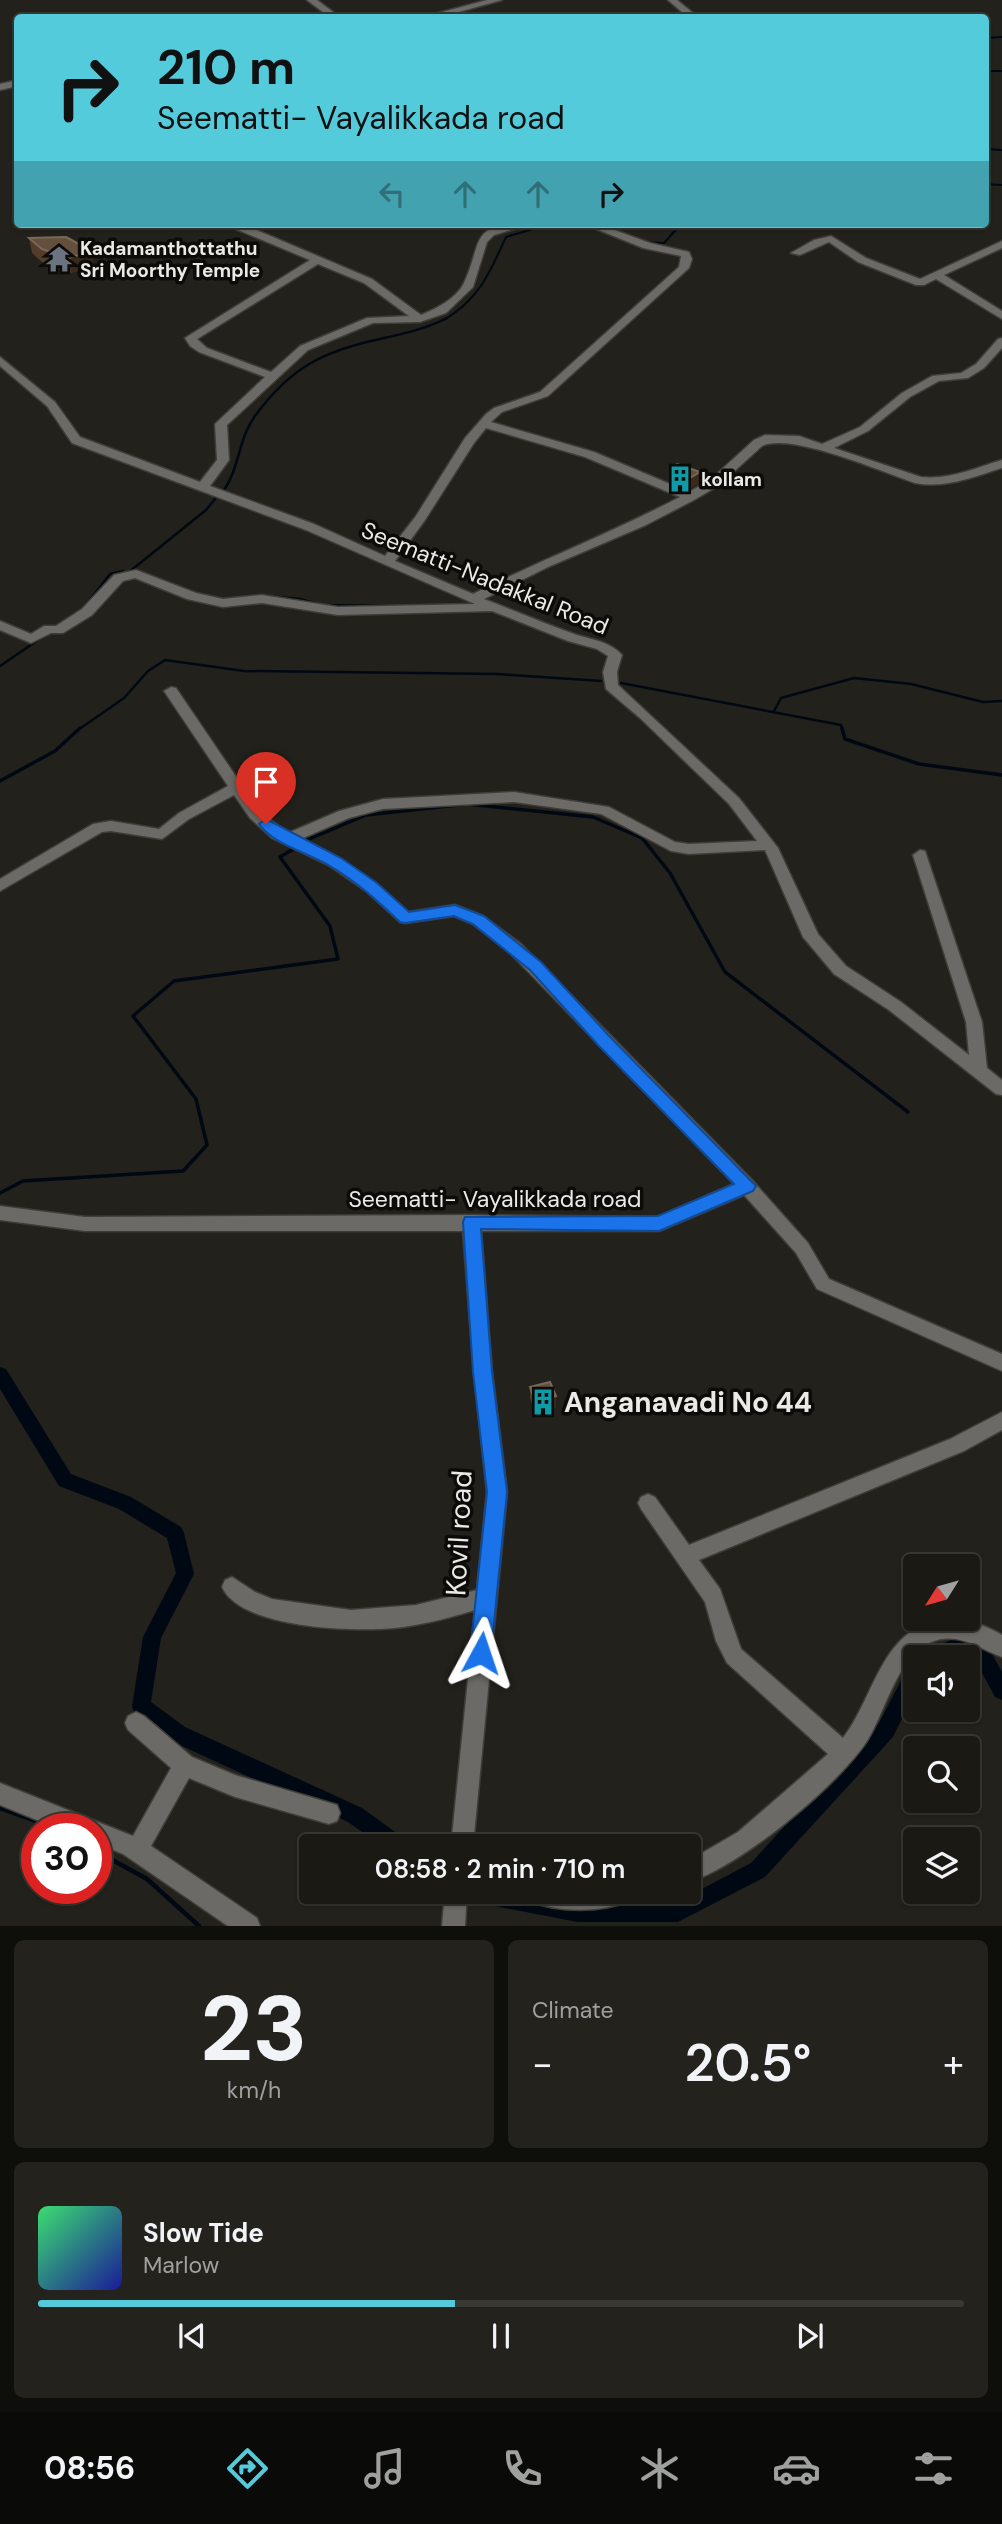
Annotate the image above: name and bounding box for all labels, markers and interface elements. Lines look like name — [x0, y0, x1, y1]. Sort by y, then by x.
text: 210 m — [157, 35, 295, 99]
icon: right — [42, 42, 133, 133]
text: Seematti- Vayalikkada road — [157, 97, 565, 139]
icon: left — [373, 175, 411, 213]
icon: ahead — [446, 175, 484, 213]
icon: ahead — [519, 175, 557, 213]
icon: right — [592, 175, 630, 213]
place label: Kadamanthottathu Sri Moorthy Temple — [80, 236, 260, 283]
temple icon: Kadamanthottathu Sri Moorthy Temple — [44, 244, 74, 274]
building icon: kollam — [665, 464, 695, 494]
place label: kollam — [701, 467, 762, 492]
street label: Seematti-Nadakkal Road — [357, 515, 613, 641]
pin — [236, 752, 296, 824]
icon: arrive — [247, 763, 285, 801]
street label: Seematti- Vayalikkada road — [348, 1184, 642, 1214]
place label: Anganavadi No 44 — [564, 1384, 812, 1421]
building icon: Anganavadi No 44 — [528, 1387, 558, 1417]
street label: Kovil road — [437, 1469, 481, 1597]
north arrow — [903, 1554, 980, 1631]
map controls — [903, 1554, 980, 1904]
position arrow — [444, 1616, 518, 1690]
button: sound — [903, 1645, 980, 1722]
button: search — [903, 1736, 980, 1813]
speed limit sign: 30 — [21, 1813, 112, 1904]
button: layers — [903, 1827, 980, 1904]
text: 08:58 · 2 min · 710 m — [375, 1852, 625, 1886]
text: 23 — [200, 1970, 308, 2088]
text: Climate — [532, 1995, 614, 2025]
text: 20.5° — [685, 2029, 811, 2097]
text: − — [532, 2039, 553, 2089]
text: + — [943, 2039, 964, 2089]
text: km/h — [227, 2075, 281, 2105]
text: Slow Tide — [143, 2216, 264, 2250]
text: Marlow — [143, 2250, 219, 2280]
icon: previous — [173, 2317, 211, 2355]
icon: pause — [482, 2317, 520, 2355]
icon: next — [791, 2317, 829, 2355]
icon: directions — [223, 2444, 272, 2493]
icon: music — [360, 2444, 409, 2493]
icon: phone — [498, 2444, 547, 2493]
icon: climate — [635, 2444, 684, 2493]
icon: car — [772, 2444, 821, 2493]
icon: filters — [909, 2444, 958, 2493]
text: 08:56 — [44, 2447, 135, 2489]

